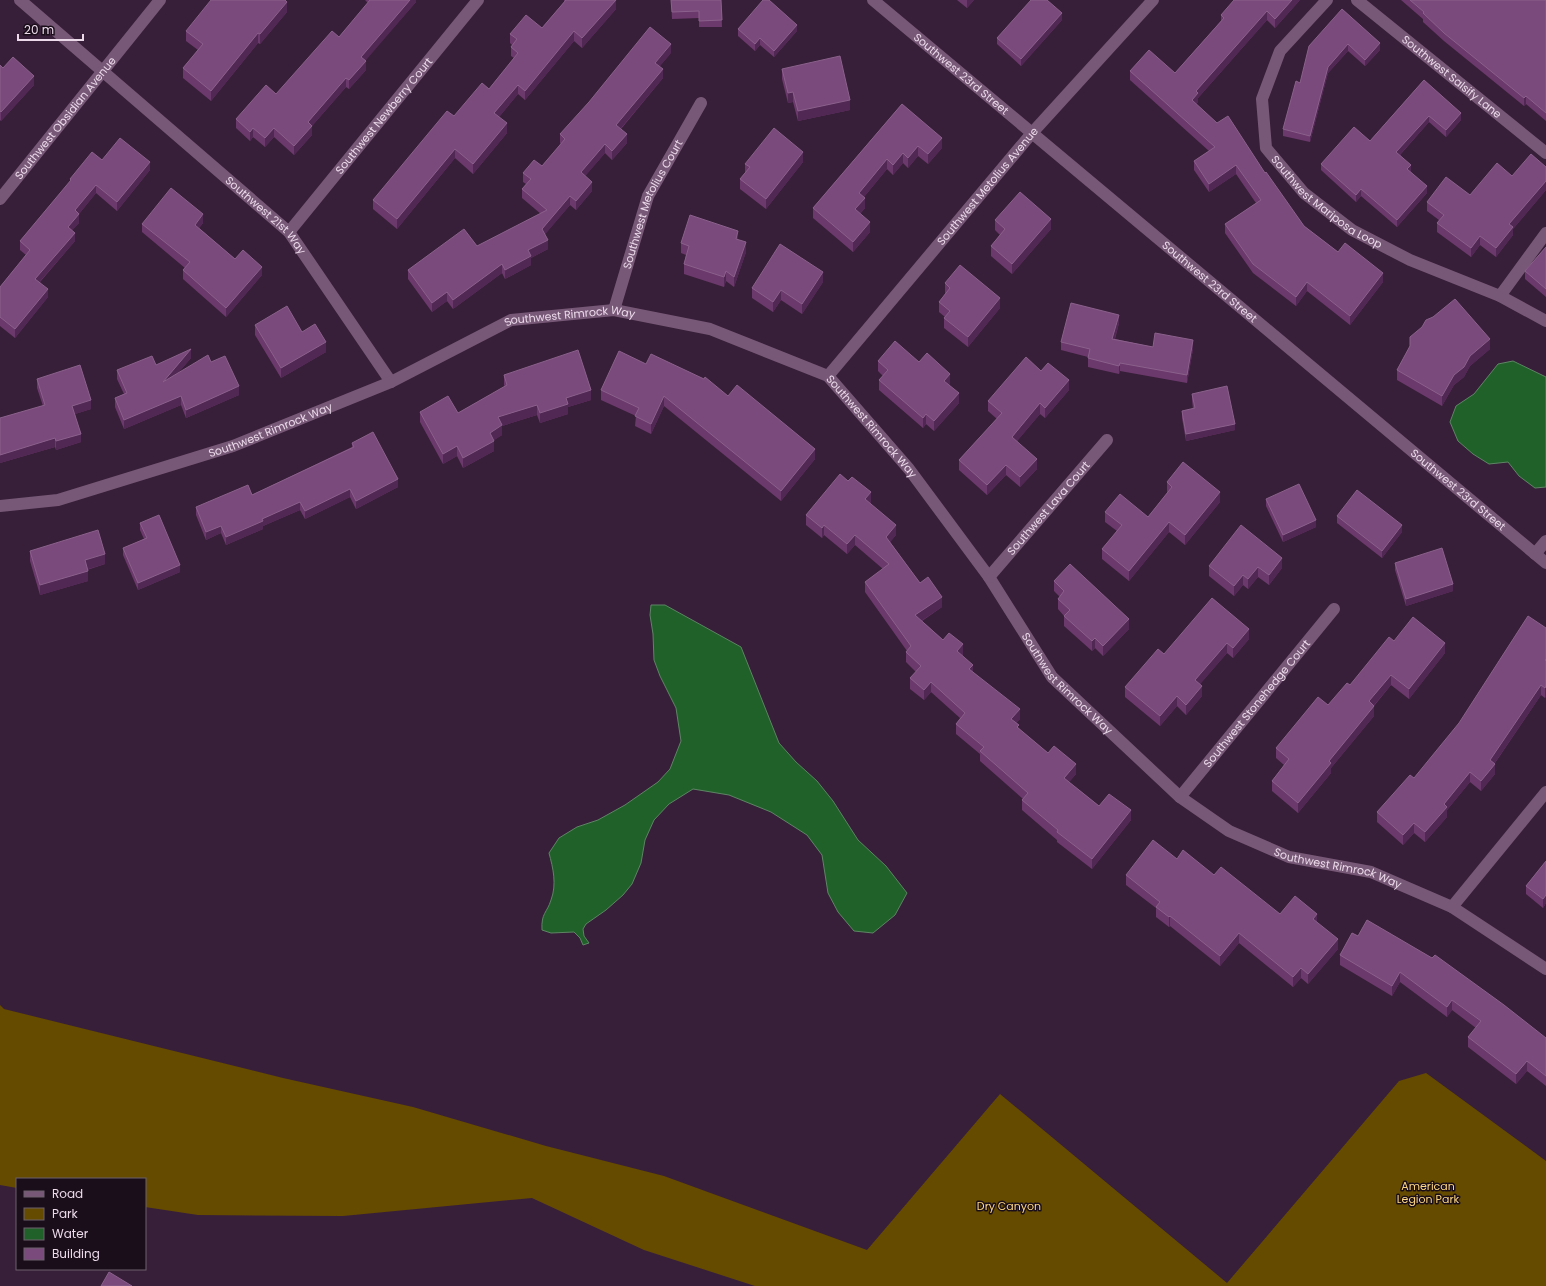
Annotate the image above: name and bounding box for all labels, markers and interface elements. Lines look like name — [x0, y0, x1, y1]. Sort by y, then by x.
scale bar — [18, 16, 83, 42]
text: 20 m — [24, 21, 54, 38]
street label: Southwest 23rd Street — [910, 29, 1012, 118]
street label: Southwest Salsify Lane — [1399, 31, 1505, 122]
street label: Southwest Obsidian Avenue — [11, 53, 120, 183]
street label: Southwest Newberry Court — [331, 54, 436, 177]
street label: Southwest Metolius Avenue — [933, 123, 1042, 249]
street label: Southwest Metolius Court — [619, 137, 687, 271]
street label: Southwest Mariposa Loop — [1267, 152, 1385, 252]
street label: Southwest 21st Way — [222, 173, 310, 258]
street label: Southwest 23rd Street — [1159, 237, 1261, 326]
street label: Southwest Rimrock Way — [501, 302, 637, 330]
street label: Southwest Rimrock Way — [822, 371, 921, 482]
street label: Southwest Rimrock Way — [206, 398, 335, 461]
street label: Southwest 23rd Street — [1407, 445, 1509, 534]
street label: Southwest Lava Court — [1003, 457, 1093, 559]
street label: Southwest Rimrock Way — [1018, 629, 1117, 739]
street label: Southwest Stonehedge Court — [1200, 636, 1314, 771]
street label: Southwest Rimrock Way — [1271, 843, 1405, 893]
legend — [16, 1178, 146, 1270]
park label: American Legion Park — [1397, 1178, 1459, 1207]
text: Road — [52, 1185, 83, 1202]
park label: Dry Canyon — [977, 1198, 1041, 1214]
text: Park — [52, 1205, 79, 1222]
text: Water — [52, 1225, 89, 1242]
text: Building — [52, 1245, 100, 1262]

